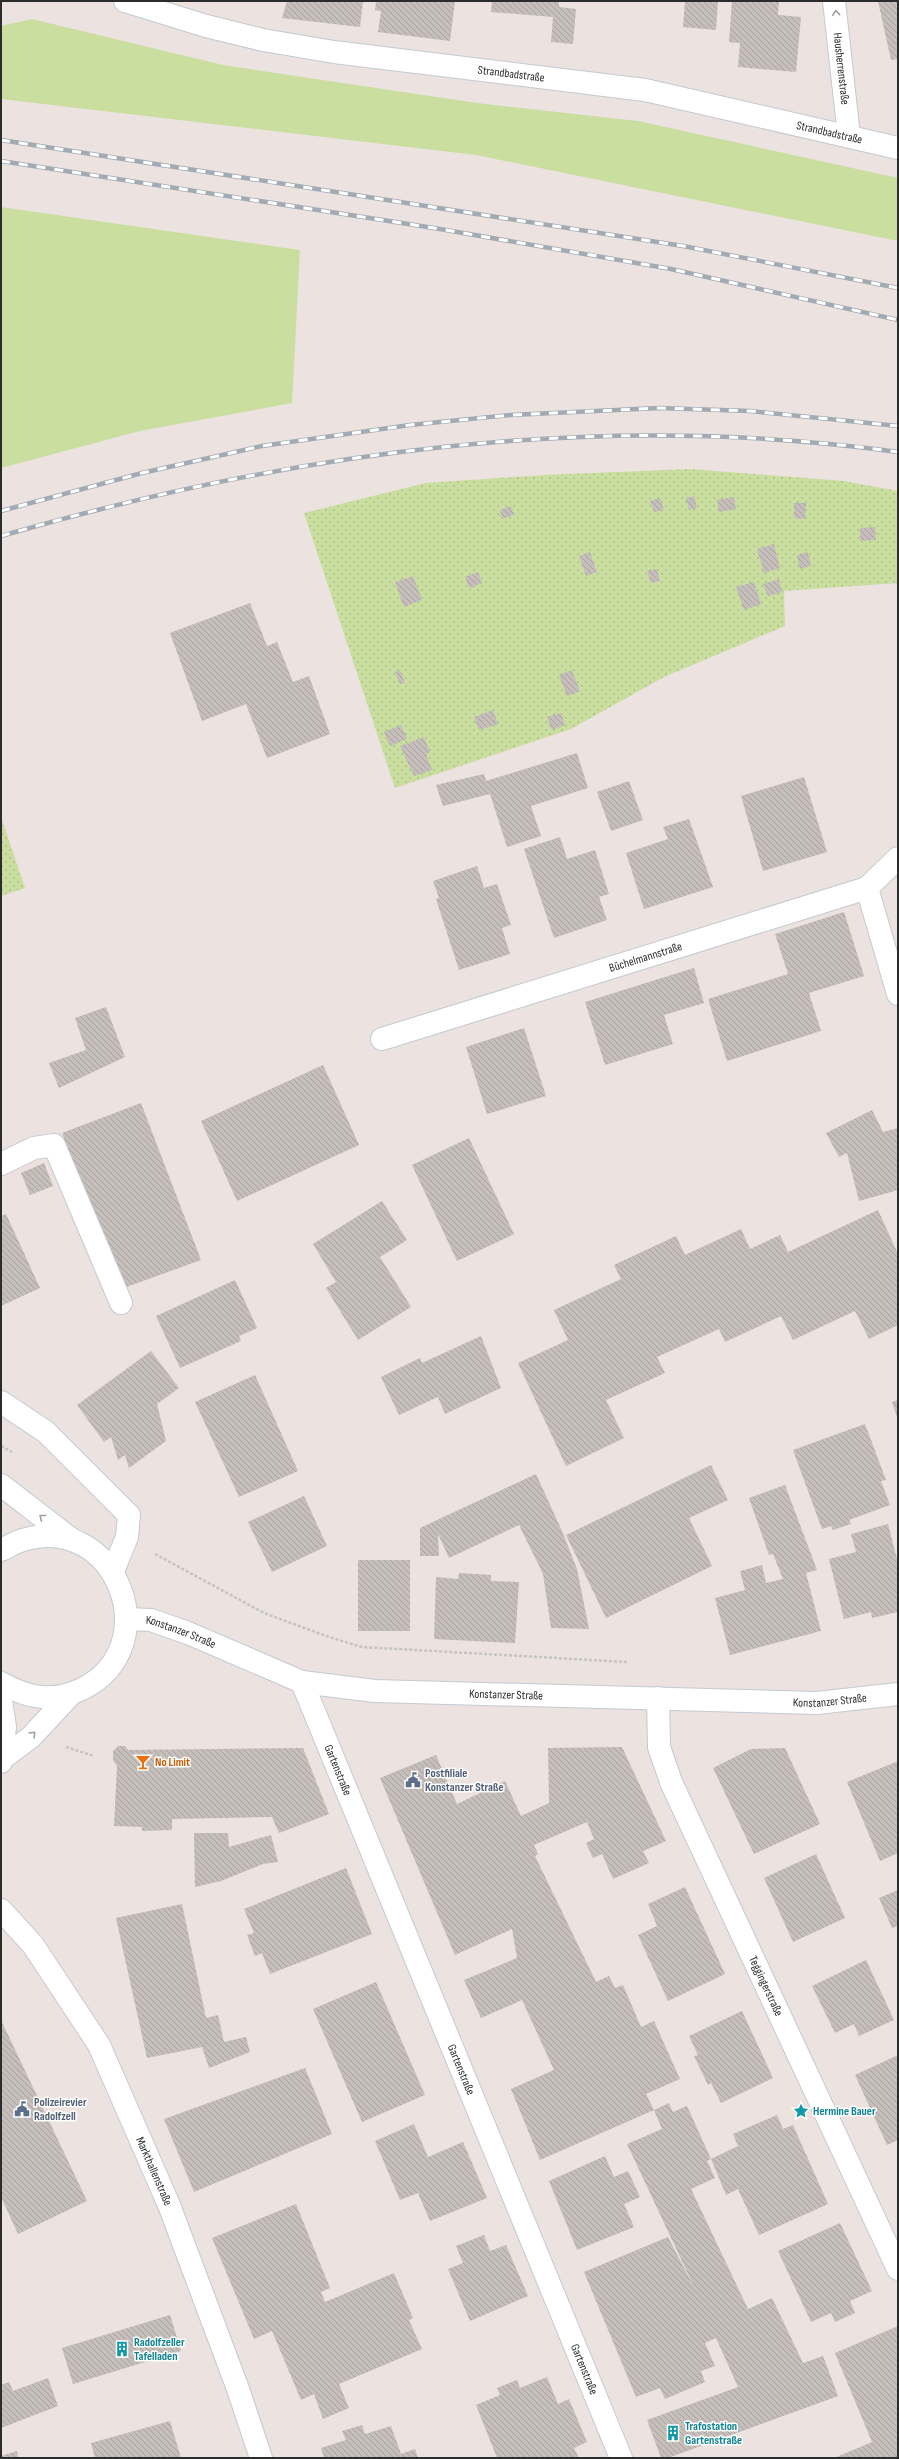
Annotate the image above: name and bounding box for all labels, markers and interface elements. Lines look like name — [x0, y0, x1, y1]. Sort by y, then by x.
one-way arrow — [831, 10, 840, 17]
street label: Hausherrenstraße — [830, 32, 853, 106]
street label: Strandbadstraße — [477, 62, 546, 85]
street label: Strandbadstraße — [795, 117, 864, 147]
street label: Büchelmannstraße — [607, 938, 684, 975]
one-way arrow — [40, 1515, 47, 1522]
street label: Konstanzer Straße — [146, 1612, 218, 1652]
street label: Konstanzer Straße — [469, 1686, 543, 1703]
street label: Konstanzer Straße — [793, 1690, 868, 1711]
one-way arrow — [28, 1732, 36, 1739]
street label: Gartenstraße — [321, 1742, 355, 1798]
bar icon: No Limit — [134, 1753, 152, 1771]
place label: No Limit — [155, 1755, 190, 1770]
place label: Postfiliale Konstanzer Straße — [425, 1766, 504, 1795]
public building icon: Postfiliale Konstanzer Straße — [404, 1771, 422, 1789]
street label: Teggingerstraße — [746, 1954, 787, 2018]
street label: Gartenstraße — [444, 2042, 478, 2097]
place label: Polizeirevier Radolfzell — [34, 2095, 87, 2124]
public building icon: Polizeirevier Radolfzell — [13, 2100, 31, 2118]
place icon: Hermine Bauer — [792, 2102, 810, 2120]
place label: Hermine Bauer — [813, 2104, 876, 2119]
street label: Markthallenstraße — [133, 2135, 176, 2208]
place label: Radolfzeller Tafelladen — [134, 2335, 185, 2364]
building icon: Radolfzeller Tafelladen — [113, 2340, 131, 2358]
street label: Gartenstraße — [567, 2342, 602, 2397]
place label: Trafostation Gartenstraße — [685, 2419, 742, 2448]
building icon: Trafostation Gartenstraße — [664, 2424, 682, 2442]

